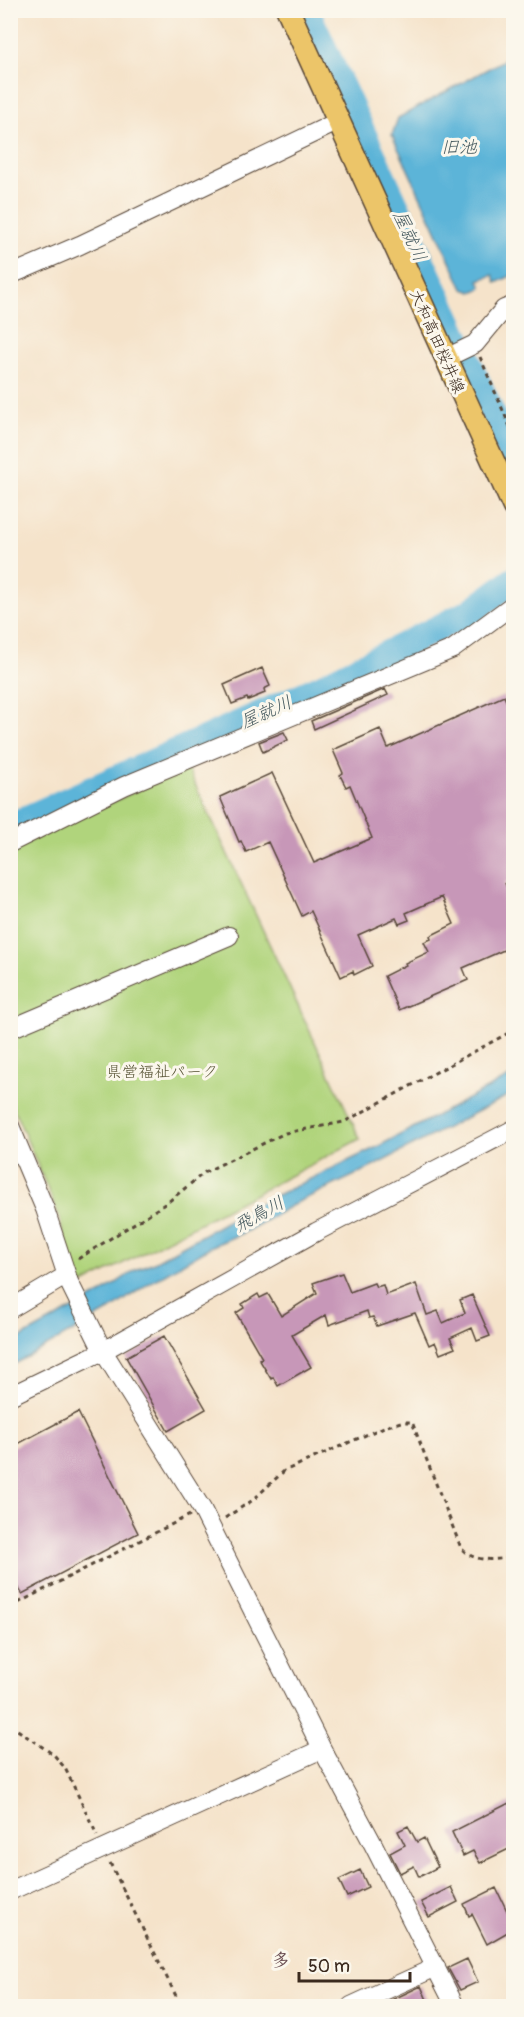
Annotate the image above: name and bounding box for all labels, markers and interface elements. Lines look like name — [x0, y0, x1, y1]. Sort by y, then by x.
water label: 旧池 — [441, 136, 478, 159]
water label: 屋就川 — [388, 207, 431, 266]
street label: 大和高田桜井線 — [405, 286, 469, 397]
water label: 屋就川 — [237, 691, 296, 734]
park label: 県営福祉パーク — [106, 1062, 218, 1082]
water label: 飛鳥川 — [230, 1191, 288, 1238]
scale bar — [299, 1945, 410, 1983]
district label: 多 — [272, 1949, 290, 1972]
text: 50 m — [308, 1955, 350, 1978]

